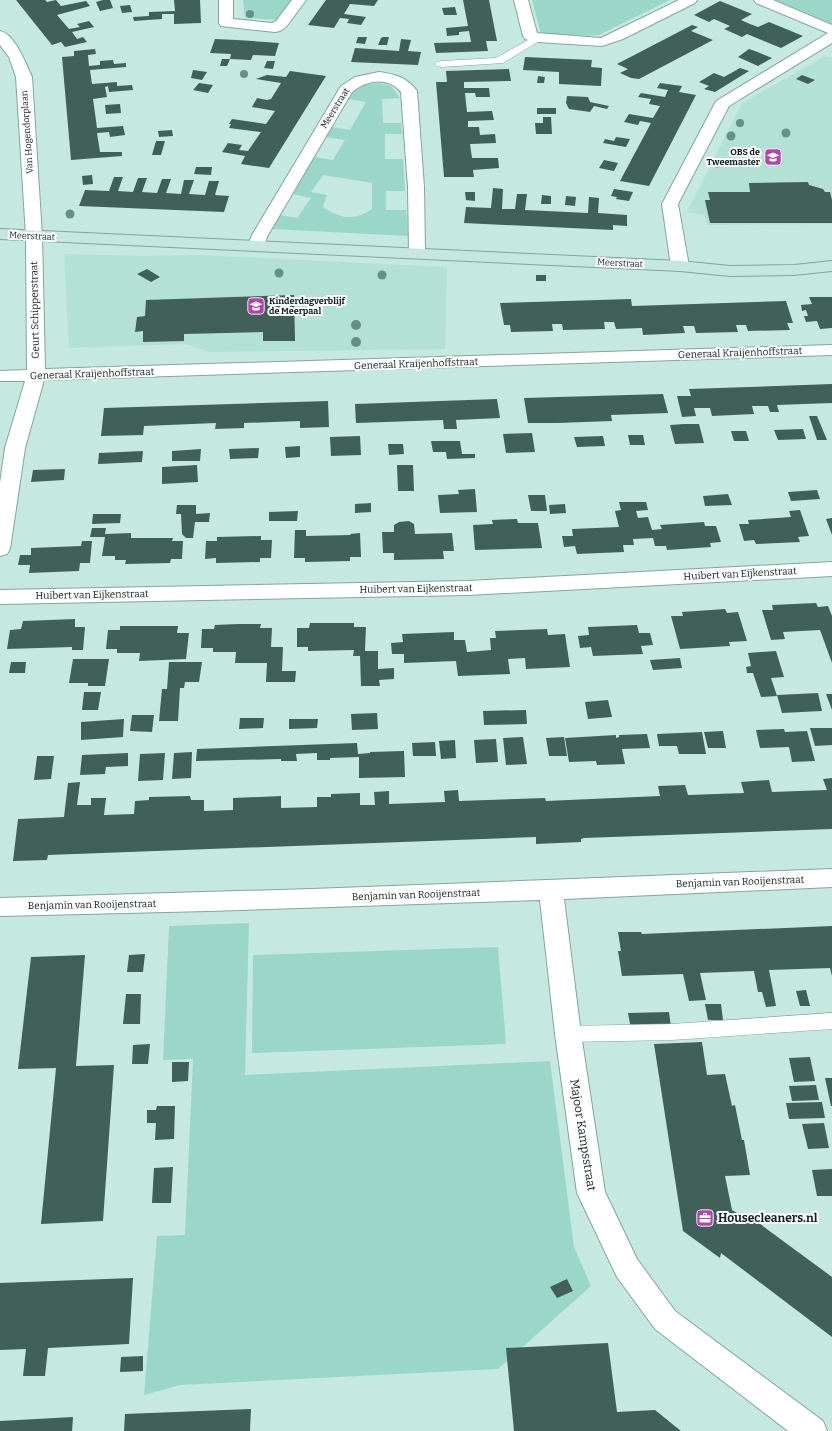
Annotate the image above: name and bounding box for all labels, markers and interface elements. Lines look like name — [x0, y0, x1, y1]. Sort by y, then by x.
street label: Meerstraat — [319, 85, 352, 130]
street label: Van Hogendorplaan — [19, 90, 35, 174]
place label: OBS de Tweemaster — [707, 147, 761, 167]
school or university icon: OBS de Tweemaster — [763, 147, 783, 167]
street label: Meerstraat — [9, 230, 56, 242]
street label: Meerstraat — [597, 257, 644, 269]
street label: Geurt Schipperstraat — [28, 261, 42, 359]
school or university icon: Kinderdagverblijf de Meerpaal — [246, 296, 266, 316]
place label: Kinderdagverblijf de Meerpaal — [269, 296, 345, 316]
street label: Generaal Kraijenhoffstraat — [678, 345, 803, 361]
street label: Generaal Kraijenhoffstraat — [354, 356, 479, 372]
street label: Generaal Kraijenhoffstraat — [30, 366, 155, 382]
street label: Huibert van Eijkenstraat — [683, 565, 797, 583]
street label: Huibert van Eijkenstraat — [359, 582, 473, 596]
street label: Huibert van Eijkenstraat — [35, 588, 149, 602]
street label: Benjamin van Rooijenstraat — [676, 874, 805, 890]
street label: Benjamin van Rooijenstraat — [352, 887, 481, 903]
street label: Benjamin van Rooijenstraat — [28, 898, 157, 912]
street label: Majoor Kampsstraat — [567, 1078, 599, 1193]
office icon: Housecleaners.nl — [695, 1208, 715, 1228]
place label: Housecleaners.nl — [718, 1211, 818, 1225]

